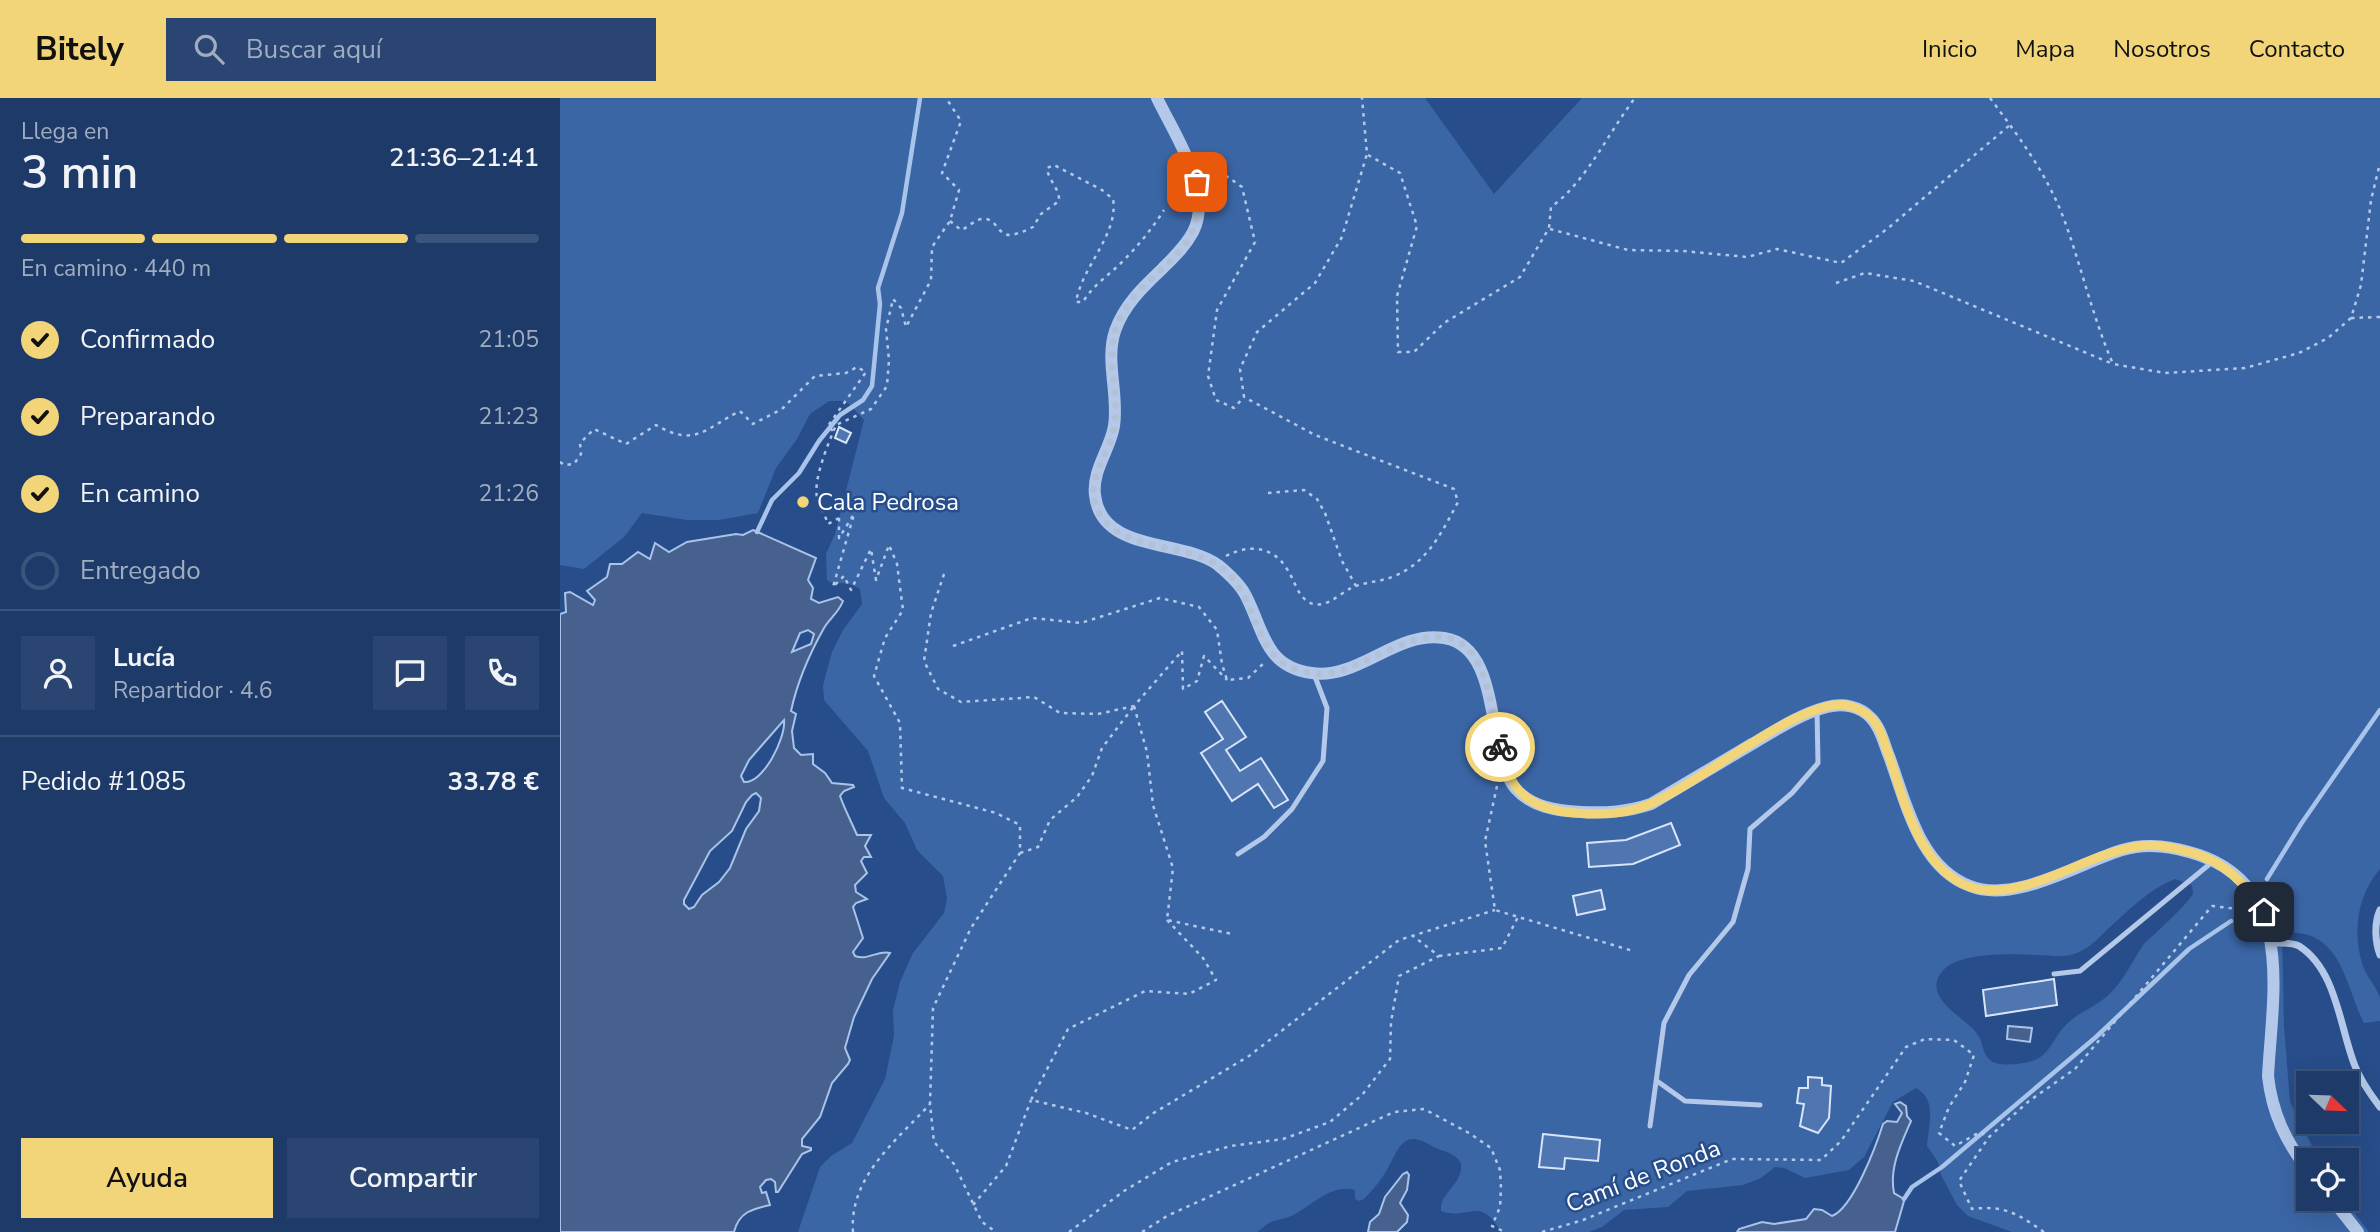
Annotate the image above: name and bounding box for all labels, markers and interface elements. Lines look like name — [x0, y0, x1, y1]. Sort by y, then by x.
search box — [166, 18, 656, 81]
text: Bitely — [35, 27, 124, 72]
icon: search — [190, 30, 228, 68]
text: Buscar aquí — [246, 32, 382, 67]
text: Inicio — [1922, 33, 1977, 65]
text: Mapa — [2015, 33, 2075, 65]
text: Nosotros — [2113, 33, 2211, 65]
text: Contacto — [2249, 33, 2345, 65]
text: Llega en — [21, 116, 109, 147]
text: 21:36–21:41 — [389, 140, 539, 175]
text: 3 min — [21, 141, 138, 204]
pin — [1167, 152, 1227, 212]
icon: bag — [1178, 163, 1216, 201]
text: En camino · 440 m — [21, 253, 211, 284]
icon: check — [21, 321, 59, 359]
text: Confirmado — [80, 322, 215, 357]
text: 21:05 — [479, 324, 539, 355]
icon: check — [21, 398, 59, 436]
text: Preparando — [80, 399, 215, 434]
text: 21:23 — [479, 401, 539, 432]
icon: check — [21, 475, 59, 513]
text: En camino — [80, 476, 200, 511]
text: 21:26 — [479, 478, 539, 509]
place label: Cala Pedrosa — [817, 486, 959, 518]
marker: Cala Pedrosa — [795, 494, 811, 510]
text: Entregado — [80, 553, 201, 588]
button: person — [21, 636, 95, 710]
button: chat — [373, 636, 447, 710]
button: phone — [465, 636, 539, 710]
text: Lucía — [113, 640, 176, 675]
text: Repartidor · 4.6 — [113, 675, 273, 706]
courier — [1465, 712, 1535, 782]
icon: bike — [1481, 728, 1519, 766]
text: Pedido #1085 — [21, 764, 186, 799]
text: 33.78 € — [448, 764, 539, 799]
pin — [2234, 882, 2294, 942]
icon: home — [2245, 893, 2283, 931]
north arrow — [2296, 1071, 2359, 1134]
map controls — [2296, 1071, 2359, 1211]
street label: Camí de Ronda — [1561, 1132, 1725, 1220]
button: Ayuda — [21, 1138, 273, 1218]
button: Compartir — [287, 1138, 539, 1218]
button: locate — [2296, 1148, 2359, 1211]

